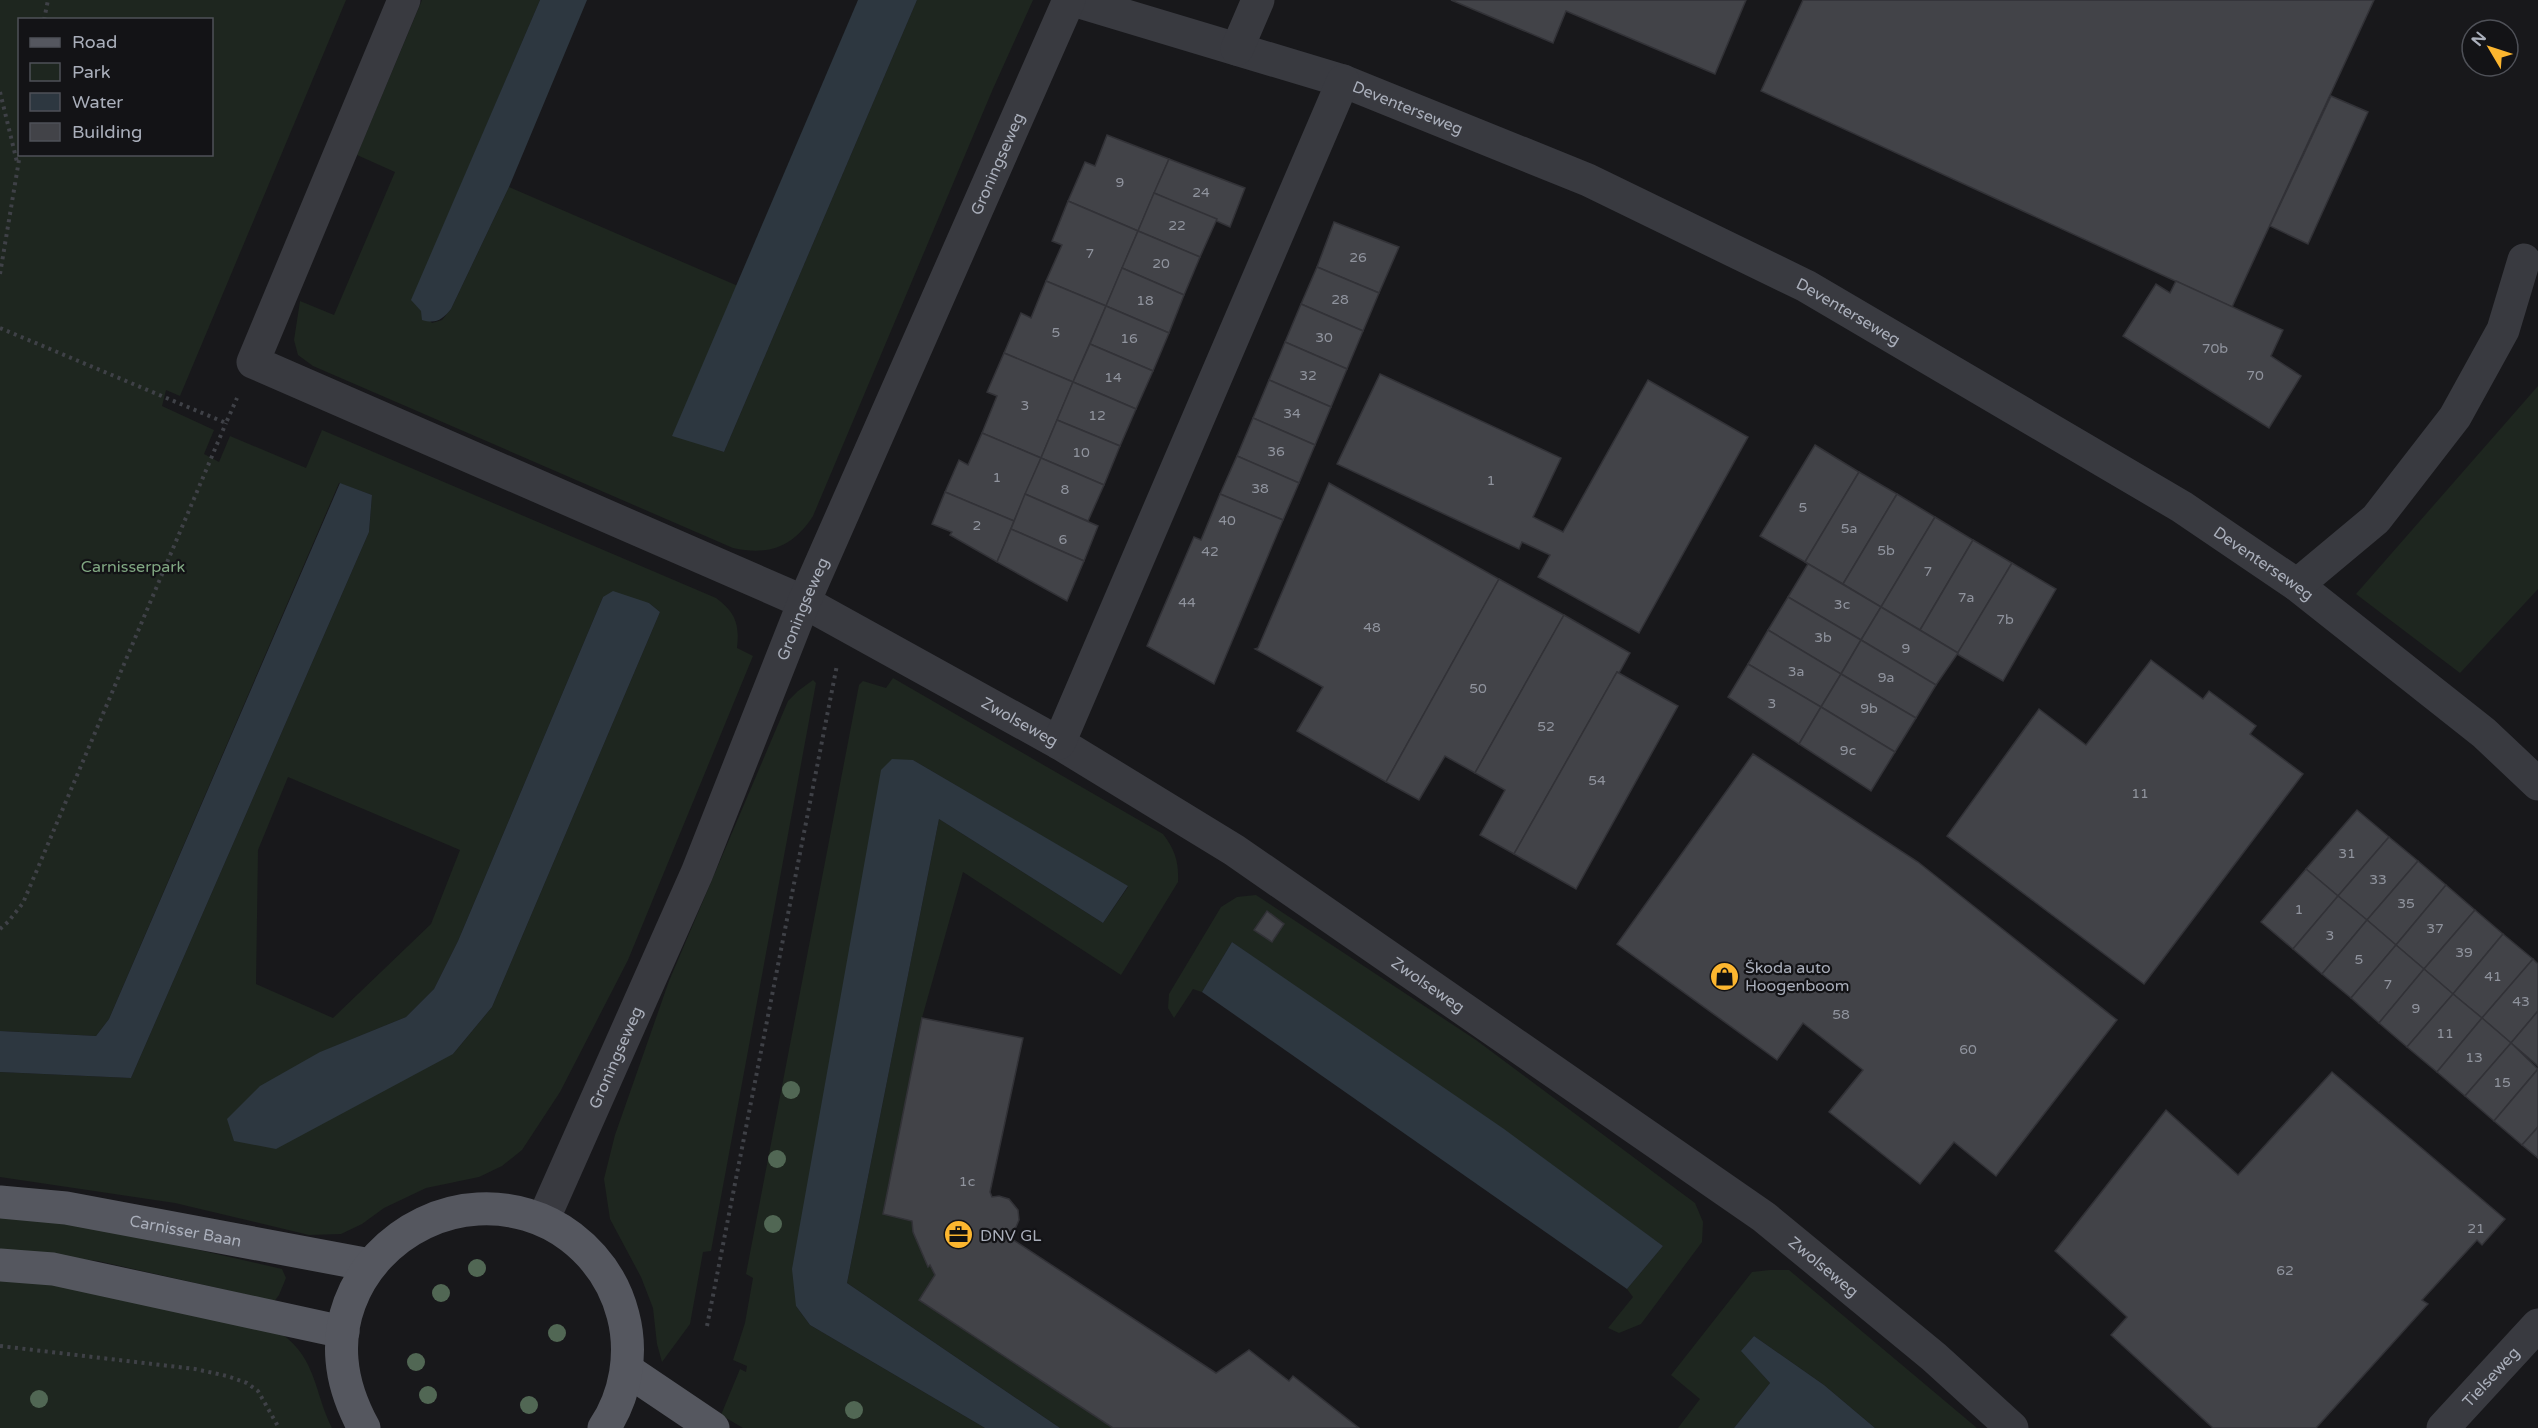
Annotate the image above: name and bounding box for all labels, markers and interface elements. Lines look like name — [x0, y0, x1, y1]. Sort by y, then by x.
legend — [18, 18, 213, 156]
north arrow — [2460, 18, 2520, 78]
text: N — [2467, 28, 2491, 50]
text: Road — [72, 31, 117, 53]
text: Park — [72, 61, 111, 83]
street label: Deventerseweg — [1349, 77, 1466, 139]
text: Water — [72, 91, 123, 113]
street label: Groningseweg — [967, 110, 1029, 218]
text: Building — [72, 121, 142, 143]
house number: 9 — [1116, 174, 1124, 191]
house number: 24 — [1192, 184, 1210, 201]
house number: 22 — [1168, 217, 1186, 234]
house number: 7 — [1086, 245, 1094, 262]
house number: 26 — [1349, 249, 1367, 266]
house number: 20 — [1152, 255, 1170, 272]
street label: Deventerseweg — [1793, 274, 1904, 350]
house number: 28 — [1331, 291, 1349, 308]
house number: 18 — [1136, 292, 1154, 309]
house number: 5 — [1052, 324, 1060, 341]
house number: 30 — [1315, 329, 1333, 346]
house number: 16 — [1120, 330, 1138, 347]
house number: 70b — [2202, 340, 2228, 357]
house number: 32 — [1299, 367, 1317, 384]
house number: 70 — [2246, 367, 2264, 384]
house number: 14 — [1104, 369, 1122, 386]
house number: 3 — [1021, 397, 1029, 414]
house number: 34 — [1283, 405, 1301, 422]
house number: 12 — [1088, 407, 1106, 424]
house number: 36 — [1267, 443, 1285, 460]
house number: 10 — [1072, 444, 1090, 461]
house number: 1 — [993, 469, 1001, 486]
house number: 1 — [1487, 472, 1495, 489]
house number: 38 — [1251, 480, 1269, 497]
house number: 8 — [1061, 481, 1070, 498]
house number: 5 — [1799, 499, 1807, 516]
house number: 40 — [1218, 512, 1236, 529]
house number: 2 — [973, 517, 981, 534]
house number: 5a — [1841, 520, 1857, 537]
street label: Deventerseweg — [2209, 522, 2318, 605]
house number: 6 — [1059, 531, 1068, 548]
house number: 5b — [1877, 542, 1895, 559]
house number: 42 — [1201, 543, 1219, 560]
street label: Groningseweg — [773, 555, 833, 664]
park label: Carnisserpark — [81, 557, 186, 577]
house number: 7 — [1924, 563, 1932, 580]
house number: 7a — [1958, 589, 1974, 606]
house number: 44 — [1178, 594, 1196, 611]
house number: 3c — [1834, 596, 1850, 613]
house number: 7b — [1996, 611, 2014, 628]
house number: 48 — [1363, 619, 1381, 636]
house number: 3b — [1814, 629, 1832, 646]
house number: 9 — [1902, 640, 1910, 657]
house number: 3a — [1788, 663, 1804, 680]
house number: 9a — [1878, 669, 1894, 686]
house number: 50 — [1469, 680, 1487, 697]
street label: Zwolseweg — [977, 693, 1061, 752]
house number: 3 — [1768, 695, 1776, 712]
house number: 9b — [1860, 700, 1878, 717]
house number: 52 — [1537, 718, 1555, 735]
house number: 9c — [1840, 742, 1856, 759]
house number: 54 — [1588, 772, 1606, 789]
house number: 11 — [2131, 785, 2149, 802]
house number: 31 — [2338, 845, 2356, 862]
house number: 33 — [2369, 871, 2387, 888]
house number: 35 — [2397, 895, 2415, 912]
house number: 1 — [2295, 901, 2303, 918]
house number: 37 — [2426, 920, 2444, 937]
house number: 3 — [2326, 927, 2334, 944]
house number: 39 — [2455, 944, 2473, 961]
house number: 5 — [2355, 951, 2363, 968]
street label: Zwolseweg — [1387, 953, 1468, 1018]
place label: Škoda auto Hoogenboom — [1745, 958, 1849, 996]
shop icon: Škoda auto Hoogenboom — [1708, 960, 1740, 992]
house number: 41 — [2484, 968, 2502, 985]
house number: 7 — [2384, 976, 2392, 993]
house number: 43 — [2512, 993, 2530, 1010]
house number: 9 — [2412, 1000, 2420, 1017]
street label: Groningseweg — [585, 1003, 648, 1112]
house number: 58 — [1832, 1006, 1850, 1023]
house number: 11 — [2436, 1025, 2454, 1042]
house number: 60 — [1959, 1041, 1977, 1058]
house number: 13 — [2465, 1049, 2483, 1066]
house number: 15 — [2493, 1074, 2511, 1091]
house number: 1c — [959, 1173, 975, 1190]
street label: Carnisser Baan — [128, 1211, 243, 1252]
office icon: DNV GL — [943, 1219, 975, 1251]
house number: 21 — [2467, 1220, 2485, 1237]
place label: DNV GL — [980, 1226, 1041, 1246]
street label: Zwolseweg — [1784, 1232, 1862, 1302]
house number: 62 — [2276, 1262, 2294, 1279]
street label: Tielseweg — [2458, 1343, 2524, 1412]

